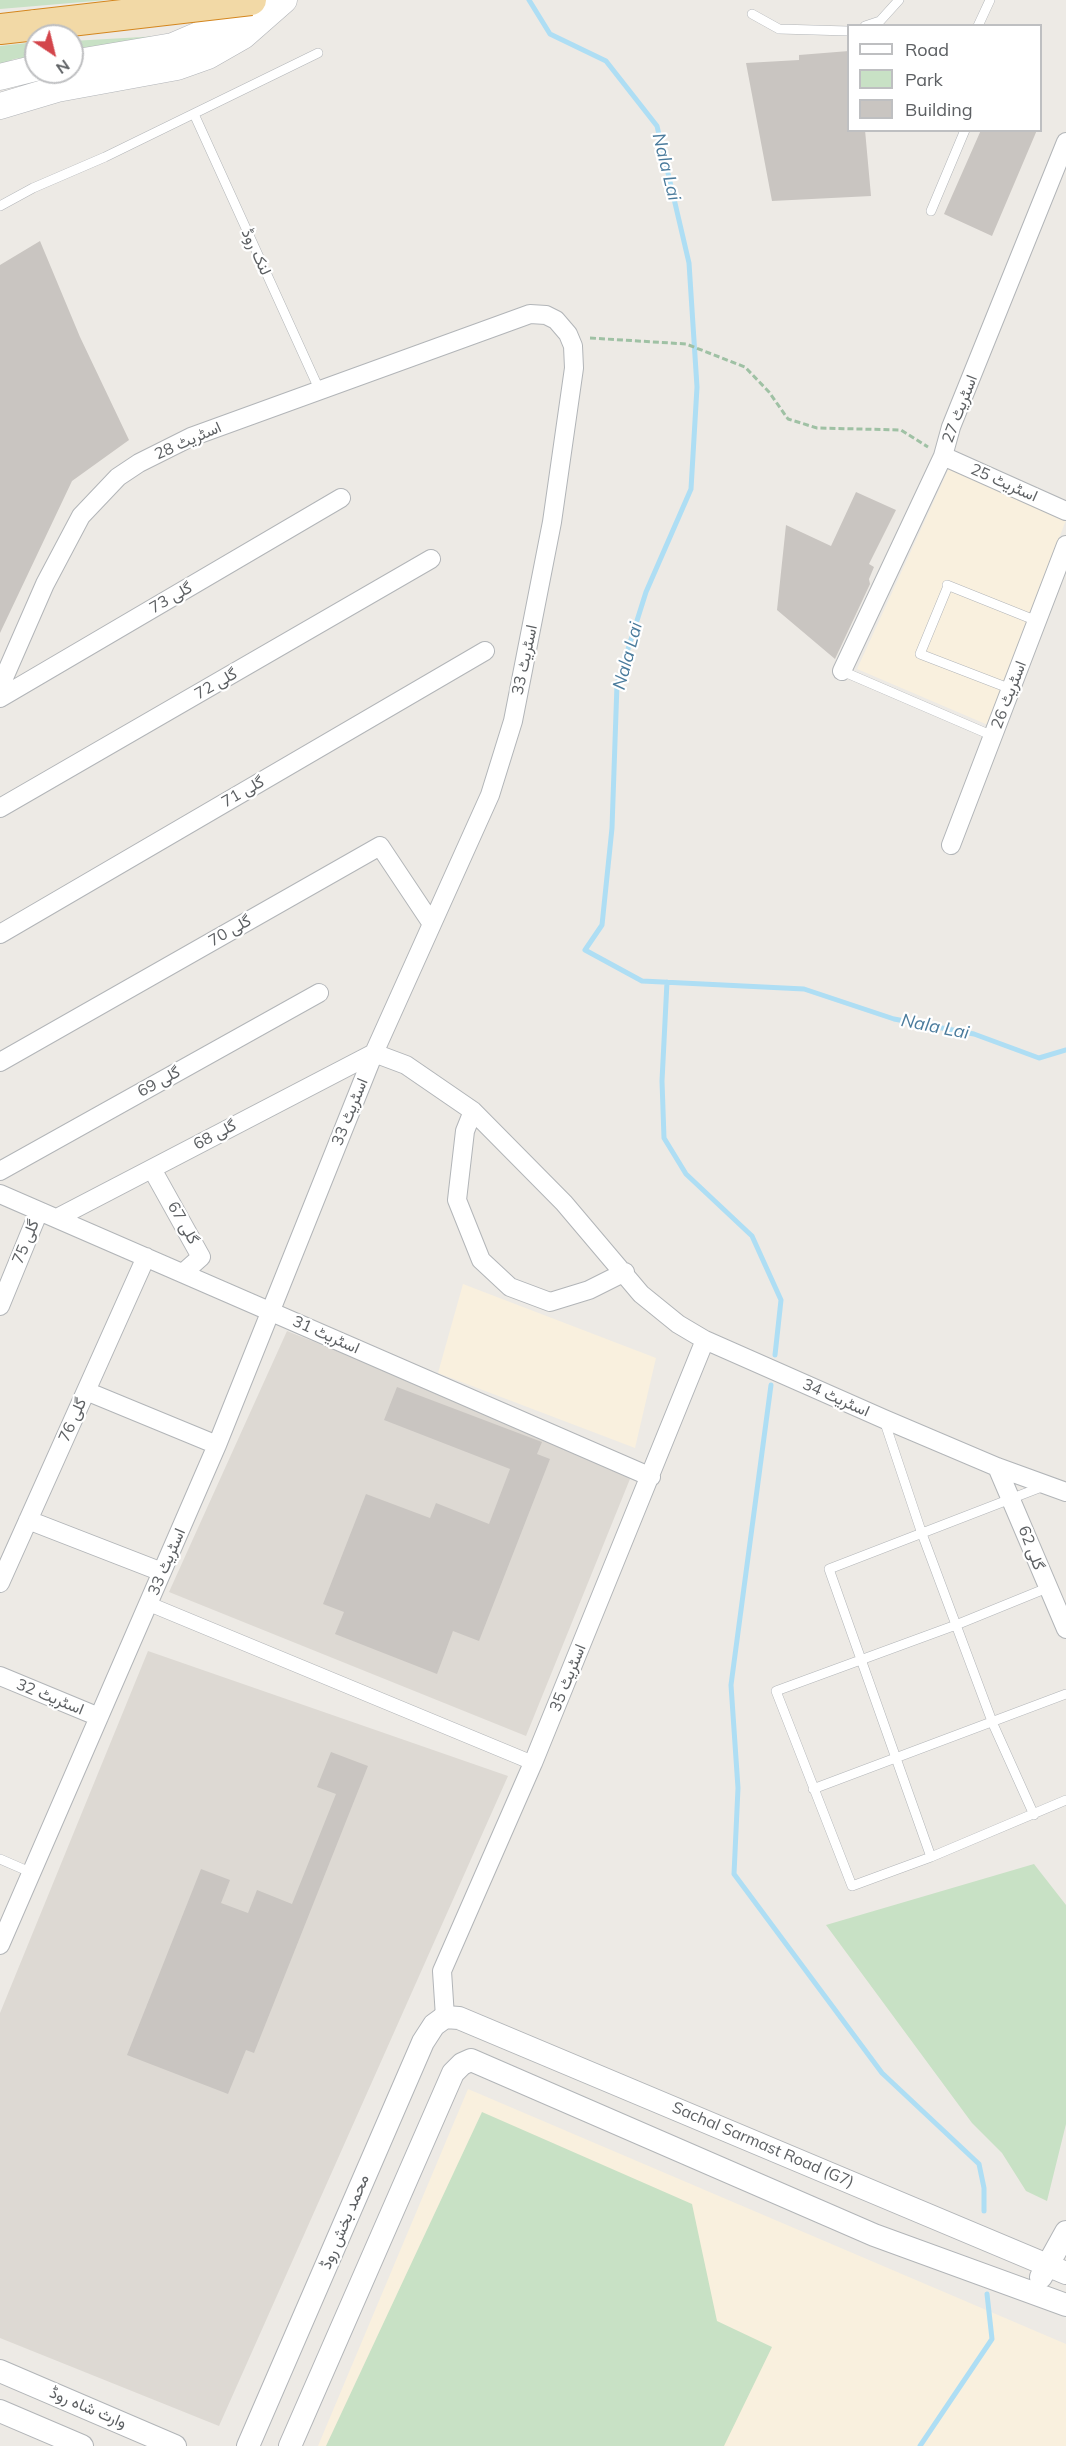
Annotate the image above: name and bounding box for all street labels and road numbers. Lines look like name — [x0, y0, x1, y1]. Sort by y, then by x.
street label: لنک روڈ — [237, 226, 275, 278]
street label: اسٹریٹ 27 — [938, 372, 982, 446]
street label: اسٹریٹ 28 — [152, 418, 224, 464]
street label: اسٹریٹ 25 — [968, 460, 1040, 506]
street label: گلی 73 — [146, 578, 196, 618]
street label: اسٹریٹ 33 — [508, 623, 542, 697]
street label: اسٹریٹ 26 — [987, 658, 1031, 732]
street label: گلی 72 — [191, 664, 241, 704]
street label: گلی 71 — [218, 772, 268, 812]
street label: گلی 70 — [205, 911, 255, 951]
street label: گلی 69 — [134, 1062, 184, 1102]
street label: اسٹریٹ 33 — [328, 1075, 372, 1149]
street label: گلی 68 — [190, 1116, 240, 1154]
street label: گلی 67 — [163, 1198, 203, 1248]
street label: گلی 75 — [8, 1217, 44, 1267]
street label: اسٹریٹ 31 — [290, 1312, 362, 1358]
street label: اسٹریٹ 34 — [800, 1375, 872, 1421]
street label: گلی 76 — [55, 1395, 91, 1445]
street label: گلی 62 — [1014, 1523, 1048, 1573]
street label: اسٹریٹ 33 — [144, 1526, 190, 1598]
street label: اسٹریٹ 35 — [546, 1641, 590, 1715]
street label: اسٹریٹ 32 — [13, 1675, 87, 1719]
street label: Sachal Sarmast Road (G7) — [669, 2098, 857, 2192]
street label: محمد بخش روڈ — [316, 2172, 374, 2272]
street label: وارث شاہ روڈ — [47, 2383, 129, 2433]

